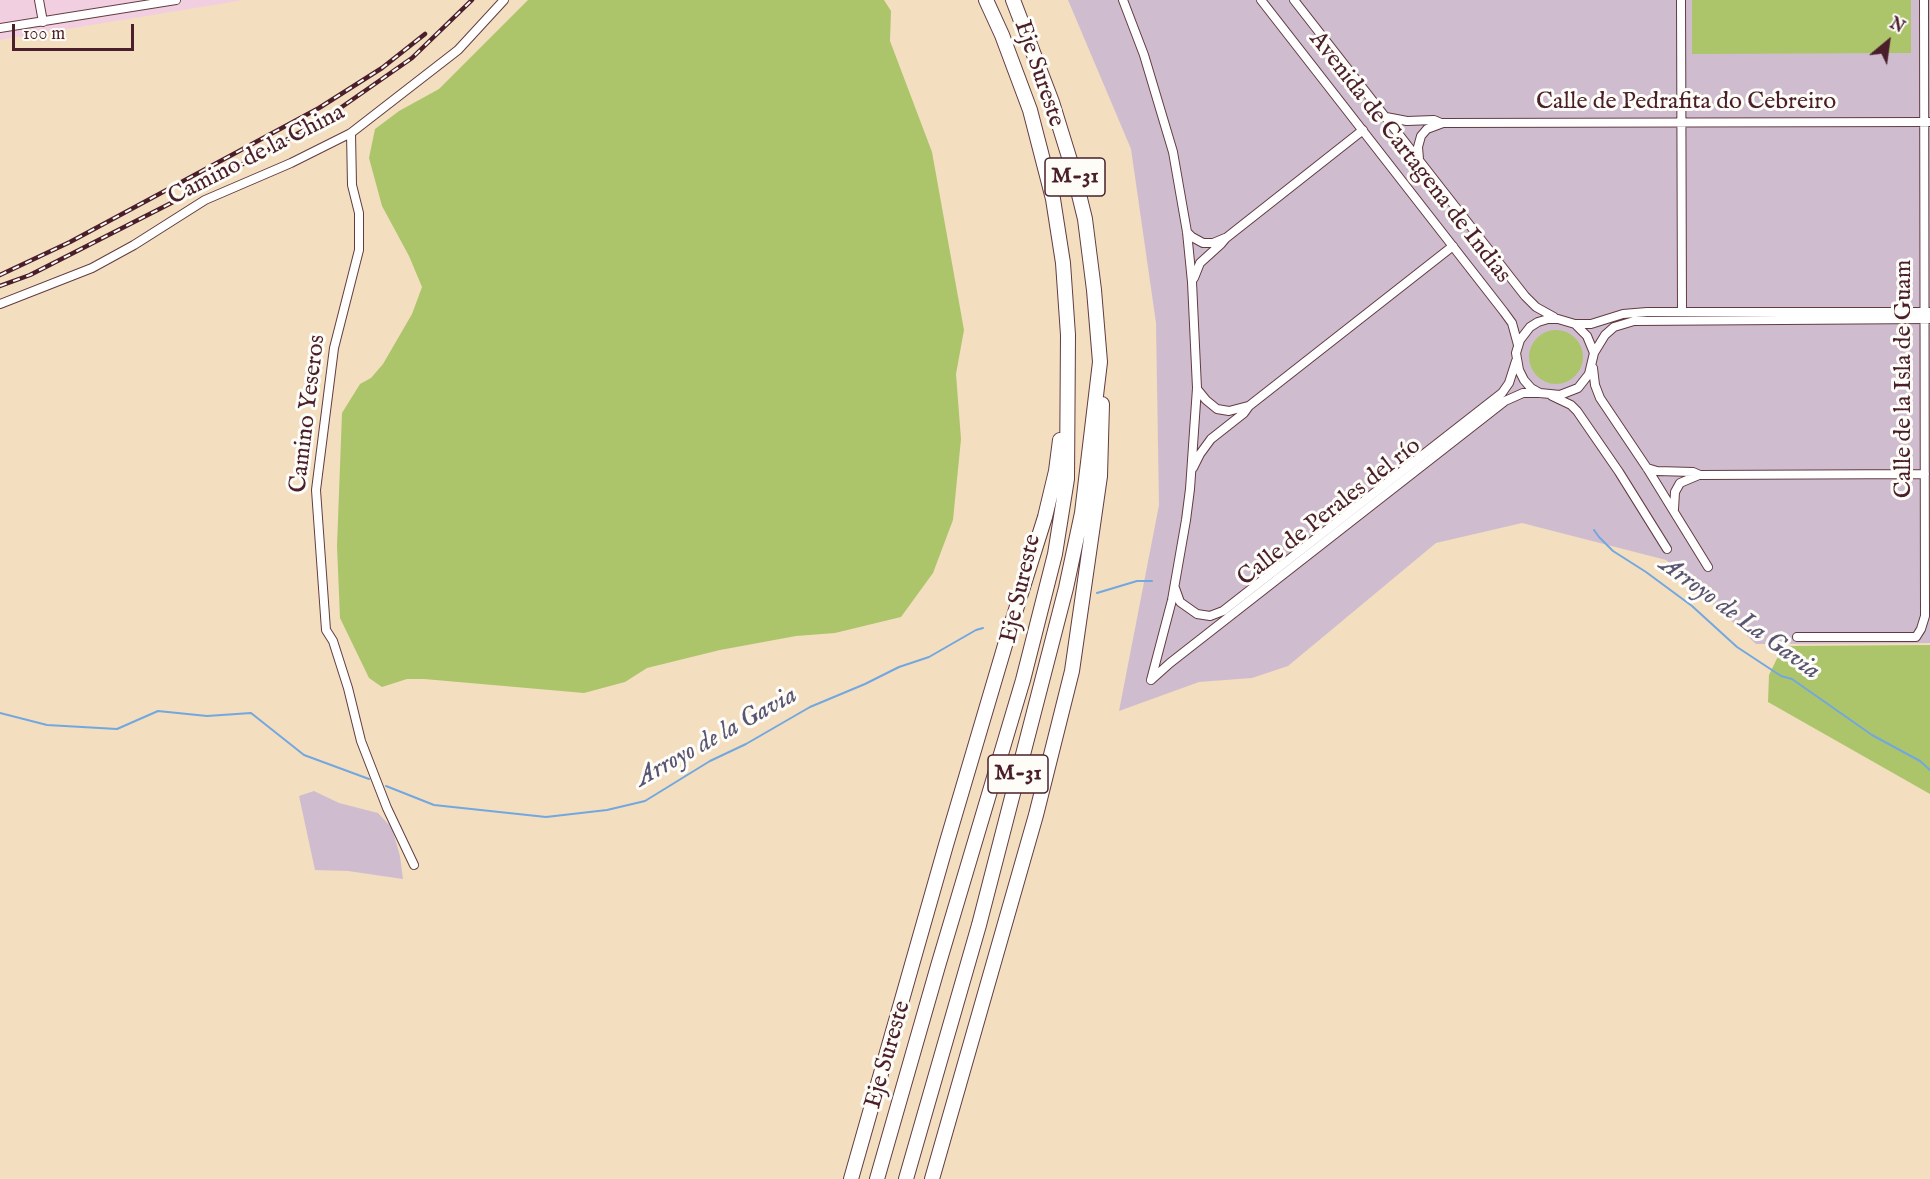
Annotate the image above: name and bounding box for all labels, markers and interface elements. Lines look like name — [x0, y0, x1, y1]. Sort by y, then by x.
scale bar — [15, 12, 136, 50]
north arrow — [1858, 12, 1918, 72]
text: N — [1886, 14, 1908, 38]
street label: Eje Sureste — [1006, 17, 1070, 131]
text: 100 m — [23, 23, 65, 46]
street label: Avenida de Cartagena de Indias — [1302, 26, 1516, 290]
street label: Calle de Pedrafita do Cebreiro — [1536, 89, 1836, 117]
street label: Camino de la China — [164, 99, 350, 213]
road number: M-31 — [1045, 158, 1105, 196]
street label: Calle de la Isla de Guam — [1891, 260, 1919, 498]
street label: Camino Yeseros — [285, 333, 333, 495]
street label: Calle de Perales del río — [1233, 433, 1427, 593]
street label: Eje Sureste — [996, 532, 1048, 646]
water label: Arroyo de La Gavia — [1653, 550, 1825, 688]
water label: Arroyo de la Gavia — [631, 681, 803, 795]
road number: M-31 — [988, 755, 1048, 793]
street label: Eje Sureste — [860, 998, 918, 1112]

